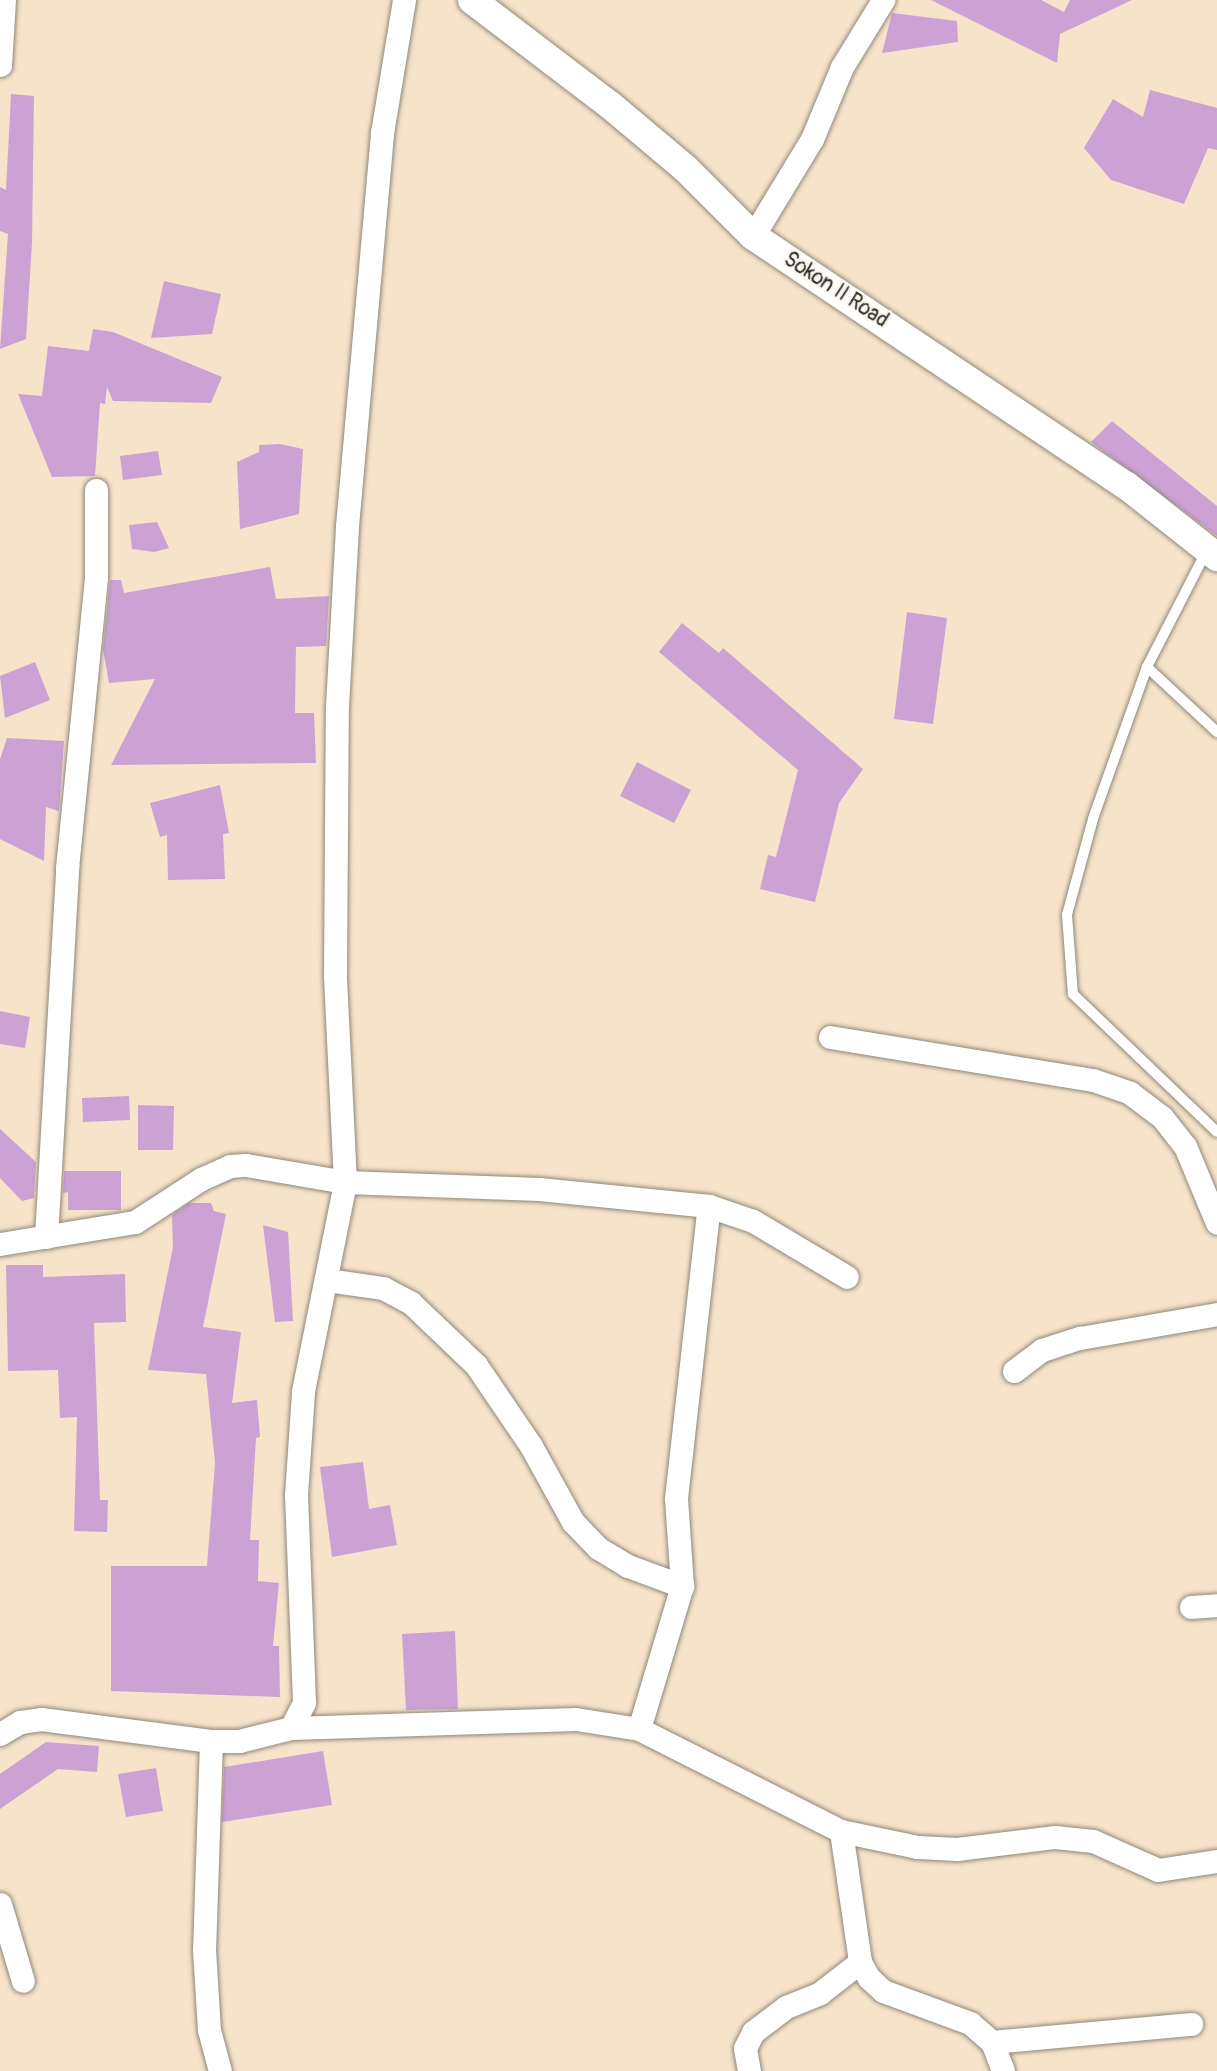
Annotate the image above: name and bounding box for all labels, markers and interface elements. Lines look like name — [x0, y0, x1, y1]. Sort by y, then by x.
street label: Sokon II Road — [779, 247, 893, 333]

